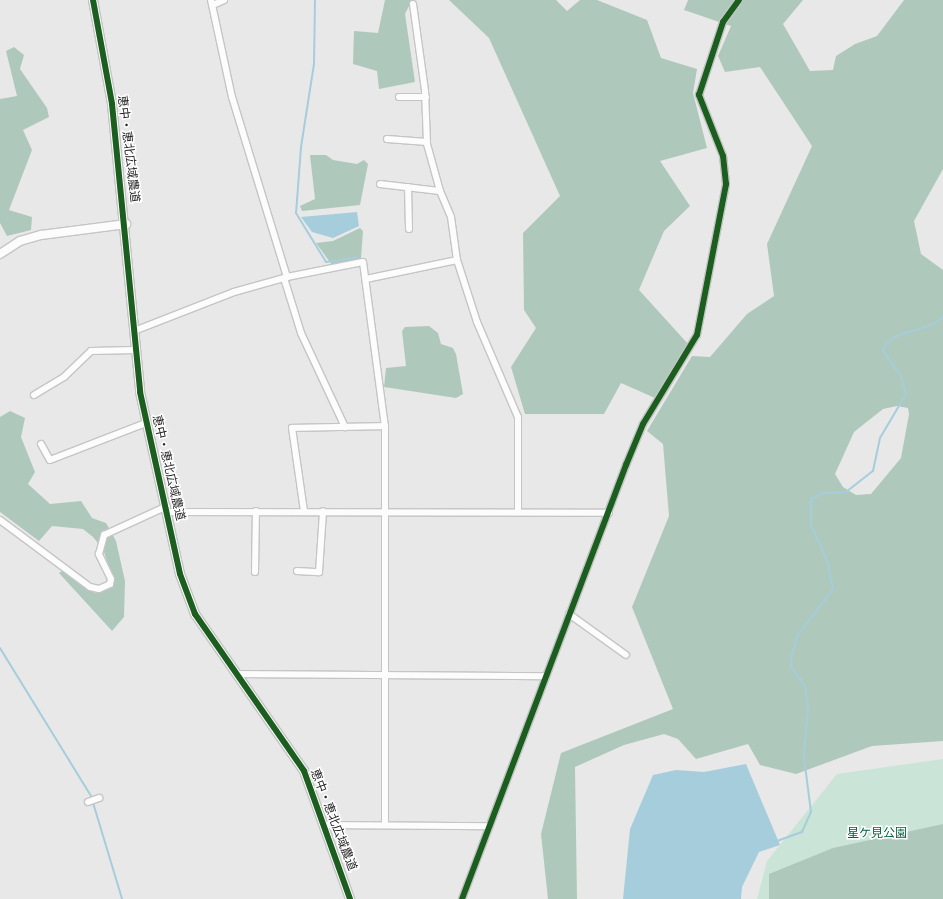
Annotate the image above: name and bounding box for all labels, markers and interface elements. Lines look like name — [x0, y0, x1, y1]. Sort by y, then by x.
street label: 恵中・恵北広域農道 — [114, 95, 142, 203]
street label: 恵中・恵北広域農道 — [149, 414, 187, 522]
street label: 恵中・恵北広域農道 — [307, 767, 359, 873]
park label: 星ケ見公園 — [847, 827, 907, 841]

